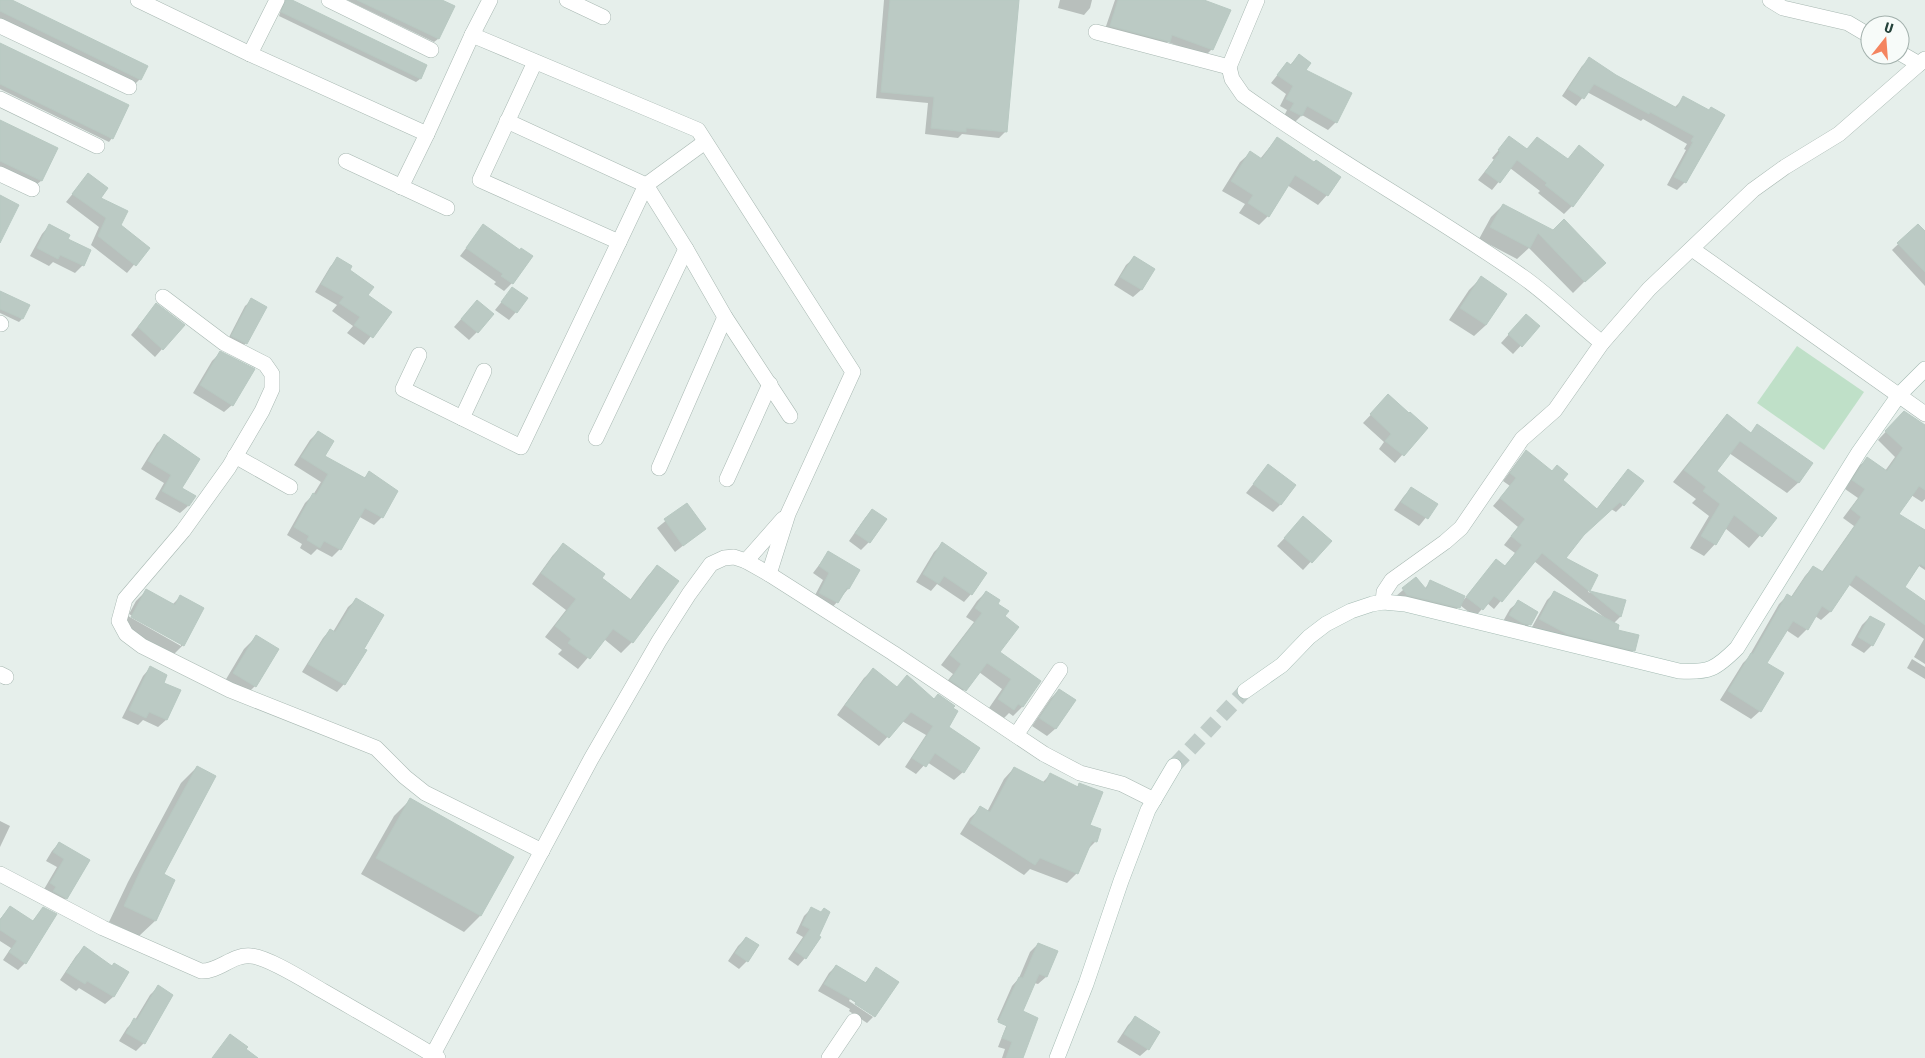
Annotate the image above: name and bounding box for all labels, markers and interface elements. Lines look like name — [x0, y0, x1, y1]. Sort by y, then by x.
north arrow — [1860, 15, 1910, 65]
text: U — [1882, 19, 1895, 37]

